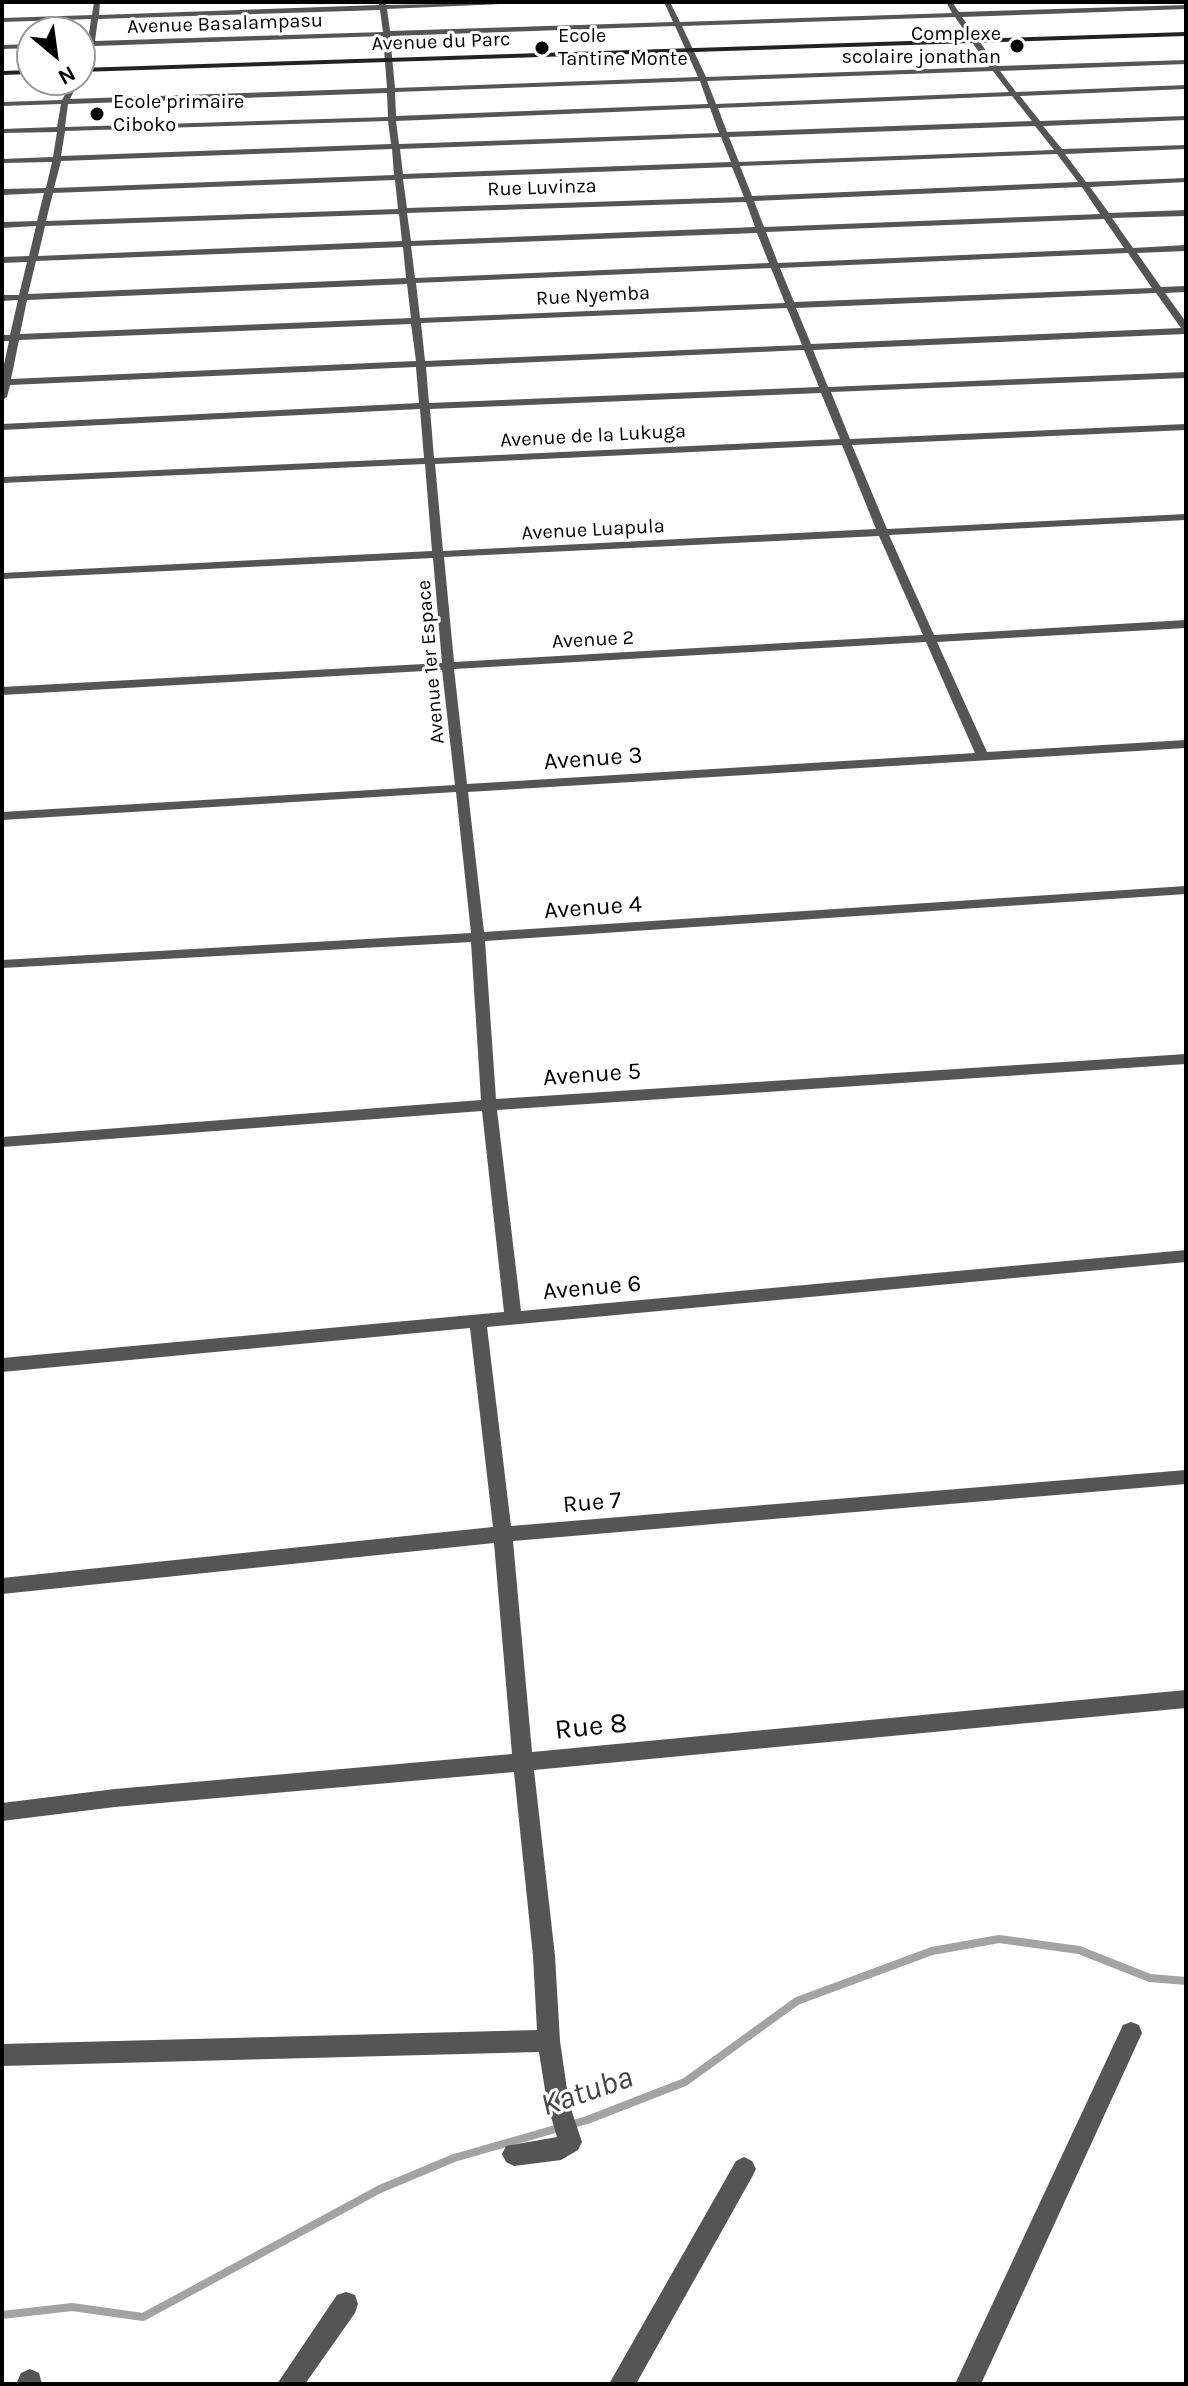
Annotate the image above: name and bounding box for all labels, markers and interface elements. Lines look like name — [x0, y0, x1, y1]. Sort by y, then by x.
street label: Avenue Basalampasu — [127, 9, 323, 39]
north arrow — [16, 16, 96, 96]
place label: Complexe scolaire jonathan — [841, 22, 1001, 69]
place label: Ecole Tantine Monte — [558, 24, 688, 71]
street label: Avenue du Parc — [371, 28, 511, 56]
marker: Complexe scolaire jonathan — [1008, 37, 1026, 55]
marker: Ecole Tantine Monte — [533, 39, 551, 57]
text: N — [53, 60, 80, 90]
place label: Ecole primaire Ciboko — [113, 90, 244, 137]
marker: Ecole primaire Ciboko — [88, 105, 106, 123]
street label: Rue Luvinza — [487, 174, 597, 202]
street label: Rue Nyemba — [535, 281, 651, 311]
street label: Avenue de la Lukuga — [500, 419, 686, 453]
street label: Avenue Luapula — [521, 514, 665, 546]
street label: Avenue 1er Espace — [412, 579, 450, 745]
street label: Avenue 2 — [551, 626, 635, 654]
street label: Avenue 3 — [543, 741, 643, 777]
street label: Avenue 4 — [543, 890, 643, 926]
street label: Avenue 5 — [542, 1057, 642, 1093]
street label: Avenue 6 — [542, 1269, 642, 1307]
street label: Rue 7 — [562, 1486, 622, 1520]
street label: Rue 8 — [553, 1707, 629, 1747]
water label: Katuba — [536, 2058, 638, 2126]

